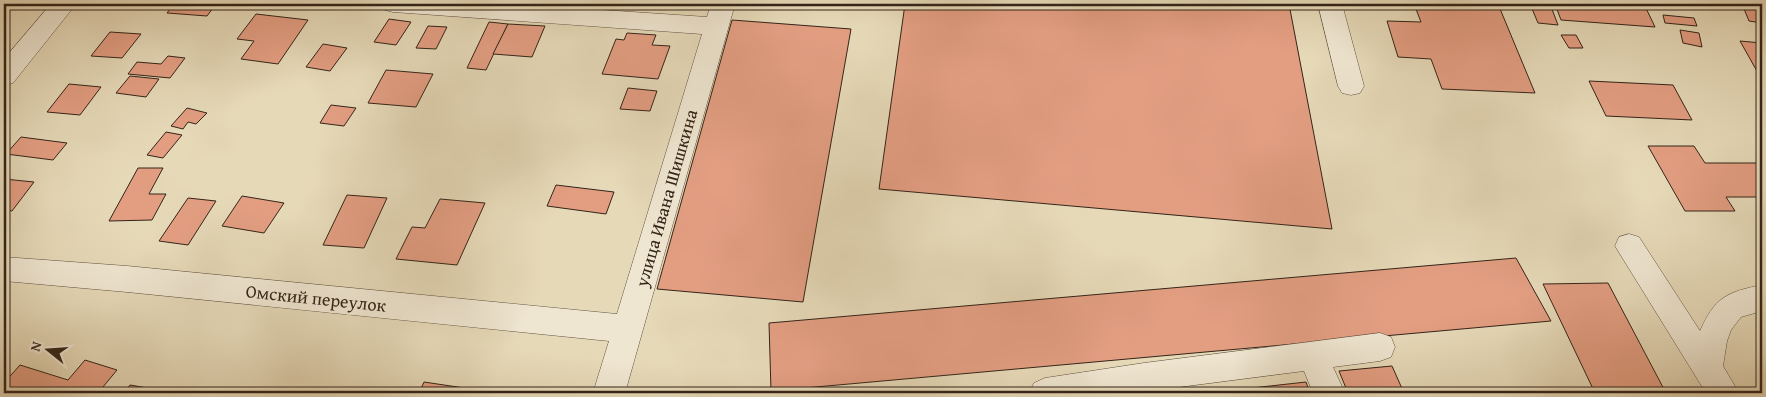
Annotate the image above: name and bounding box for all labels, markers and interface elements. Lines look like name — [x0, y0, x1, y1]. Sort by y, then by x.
street label: улица Ивана Шишкина — [627, 106, 704, 291]
street label: Омский переулок — [244, 277, 388, 319]
north arrow — [22, 324, 72, 374]
text: N — [25, 338, 47, 354]

